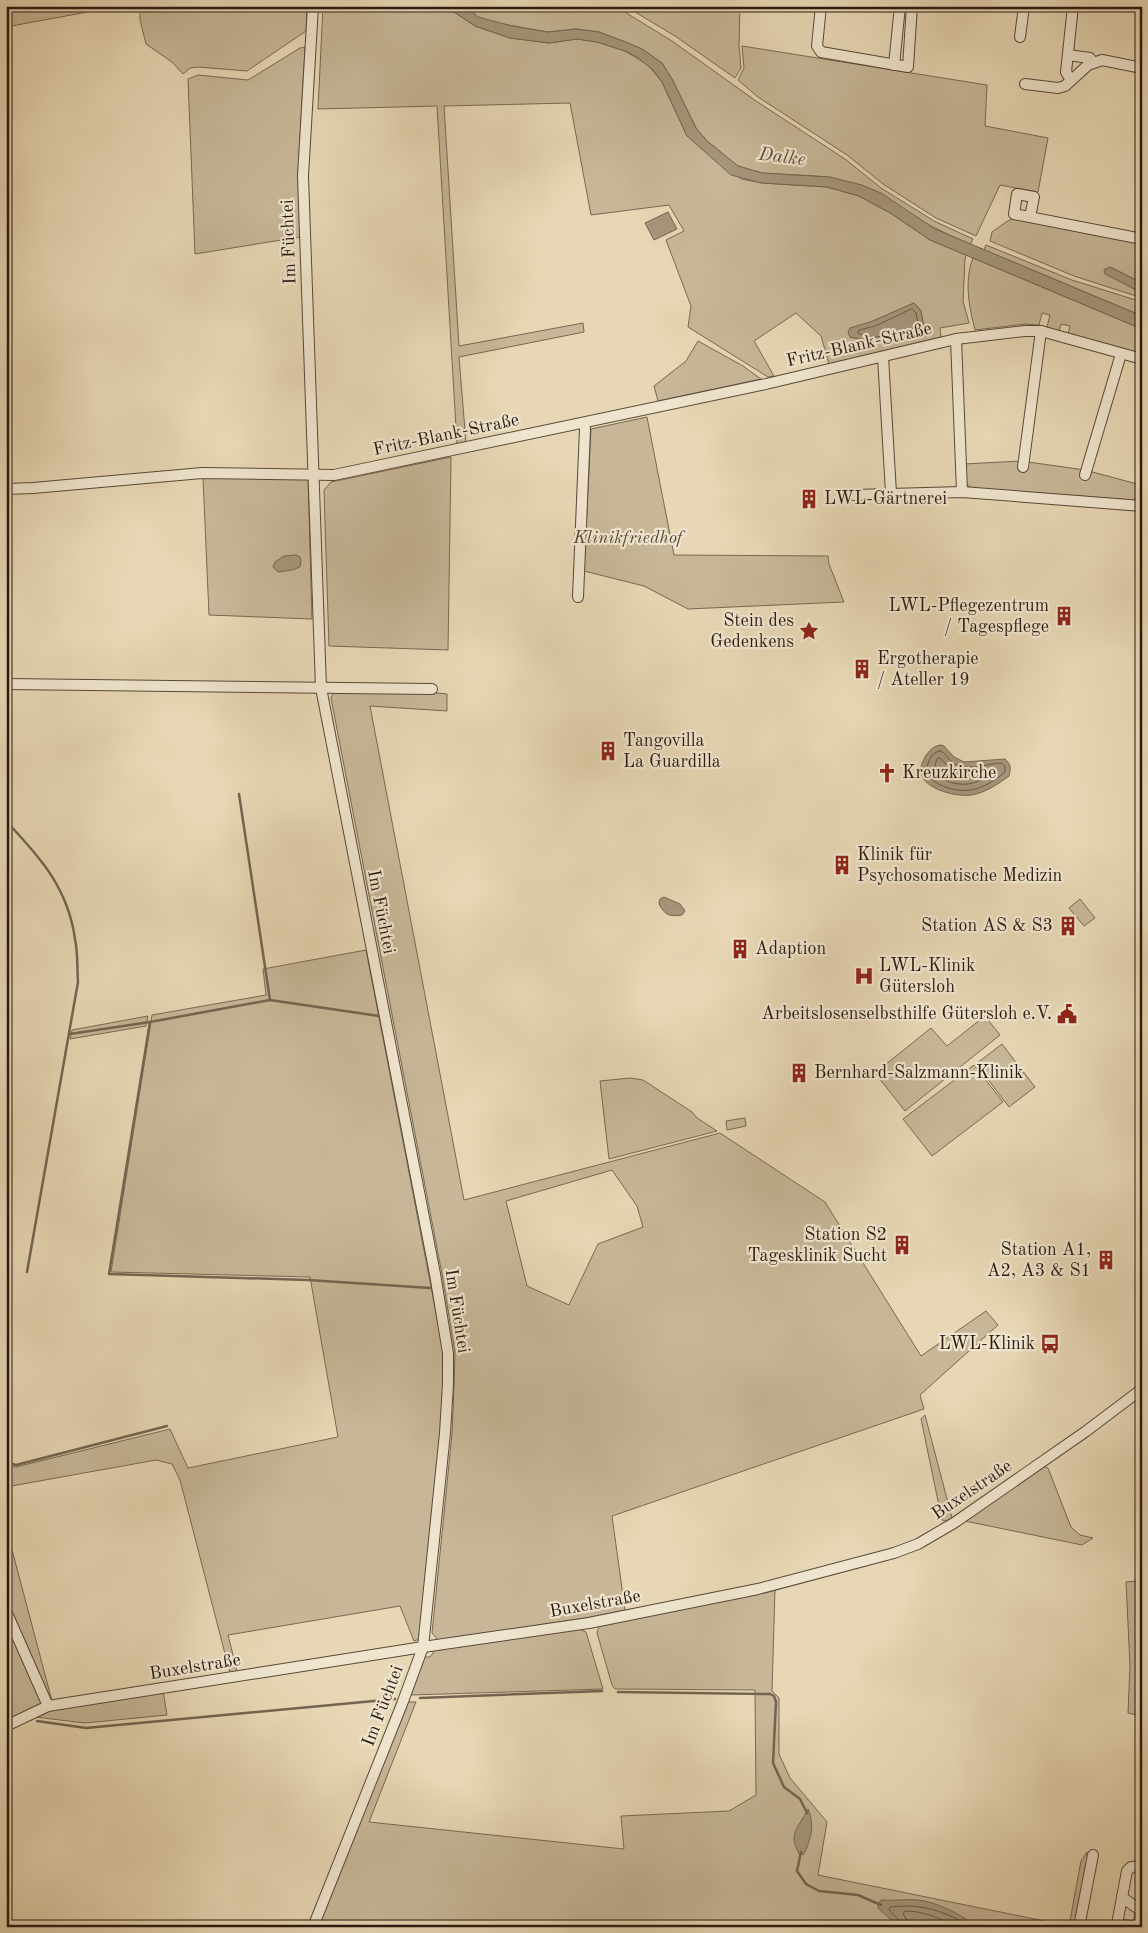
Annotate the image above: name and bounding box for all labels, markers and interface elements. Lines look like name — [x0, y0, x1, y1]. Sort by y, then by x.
water label: Dalke — [757, 146, 807, 170]
street label: Im Füchtei — [279, 199, 299, 285]
street label: Fritz-Blank-Straße — [785, 320, 933, 370]
street label: Fritz-Blank-Straße — [371, 411, 521, 459]
building icon: LWL-Gärtnerei — [798, 488, 820, 510]
place label: LWL-Gärtnerei — [824, 490, 947, 508]
park label: Klinikfriedhof — [572, 529, 686, 547]
place label: LWL-Pflegezentrum / Tagespflege — [888, 597, 1049, 636]
building icon: LWL-Pflegezentrum / Tagespflege — [1053, 605, 1075, 627]
place label: Stein des Gedenkens — [710, 612, 794, 651]
place icon: Stein des Gedenkens — [798, 620, 820, 642]
place label: Ergotherapie / Ateller 19 — [877, 650, 979, 689]
building icon: Ergotherapie / Ateller 19 — [851, 658, 873, 680]
place label: Tangovilla La Guardilla — [623, 732, 721, 771]
building icon: Tangovilla La Guardilla — [597, 740, 619, 762]
church icon: Kreuzkirche — [876, 762, 898, 784]
place label: Kreuzkirche — [902, 764, 996, 782]
place label: Klinik für Psychosomatische Medizin — [857, 846, 1063, 885]
building icon: Klinik für Psychosomatische Medizin — [831, 854, 853, 876]
street label: Im Füchtei — [364, 868, 398, 956]
building icon: Station AS & S3 — [1057, 915, 1079, 937]
place label: Station AS & S3 — [921, 917, 1053, 935]
building icon: Adaption — [729, 938, 751, 960]
place label: Adaption — [755, 940, 826, 958]
place label: LWL-Klinik Gütersloh — [879, 957, 975, 996]
hospital icon: LWL-Klinik Gütersloh — [853, 965, 875, 987]
public building icon: Arbeitslosenselbsthilfe Gütersloh e.V. — [1056, 1003, 1078, 1025]
place label: Arbeitslosenselbsthilfe Gütersloh e.V. — [761, 1005, 1052, 1023]
building icon: Bernhard-Salzmann-Klinik — [788, 1062, 810, 1084]
place label: Bernhard-Salzmann-Klinik — [814, 1064, 1023, 1082]
place label: Station S2 Tagesklinik Sucht — [748, 1226, 887, 1265]
building icon: Station S2 Tagesklinik Sucht — [891, 1234, 913, 1256]
place label: Station A1, A2, A3 & S1 — [987, 1241, 1091, 1280]
building icon: Station A1, A2, A3 & S1 — [1095, 1249, 1117, 1271]
street label: Im Füchtei — [441, 1267, 473, 1355]
bus stop icon: LWL-Klinik — [1039, 1333, 1061, 1355]
place label: LWL-Klinik — [939, 1335, 1035, 1353]
street label: Buxelstraße — [929, 1457, 1015, 1523]
street label: Buxelstraße — [548, 1587, 642, 1621]
street label: Buxelstraße — [148, 1651, 242, 1683]
street label: Im Füchtei — [359, 1663, 407, 1749]

